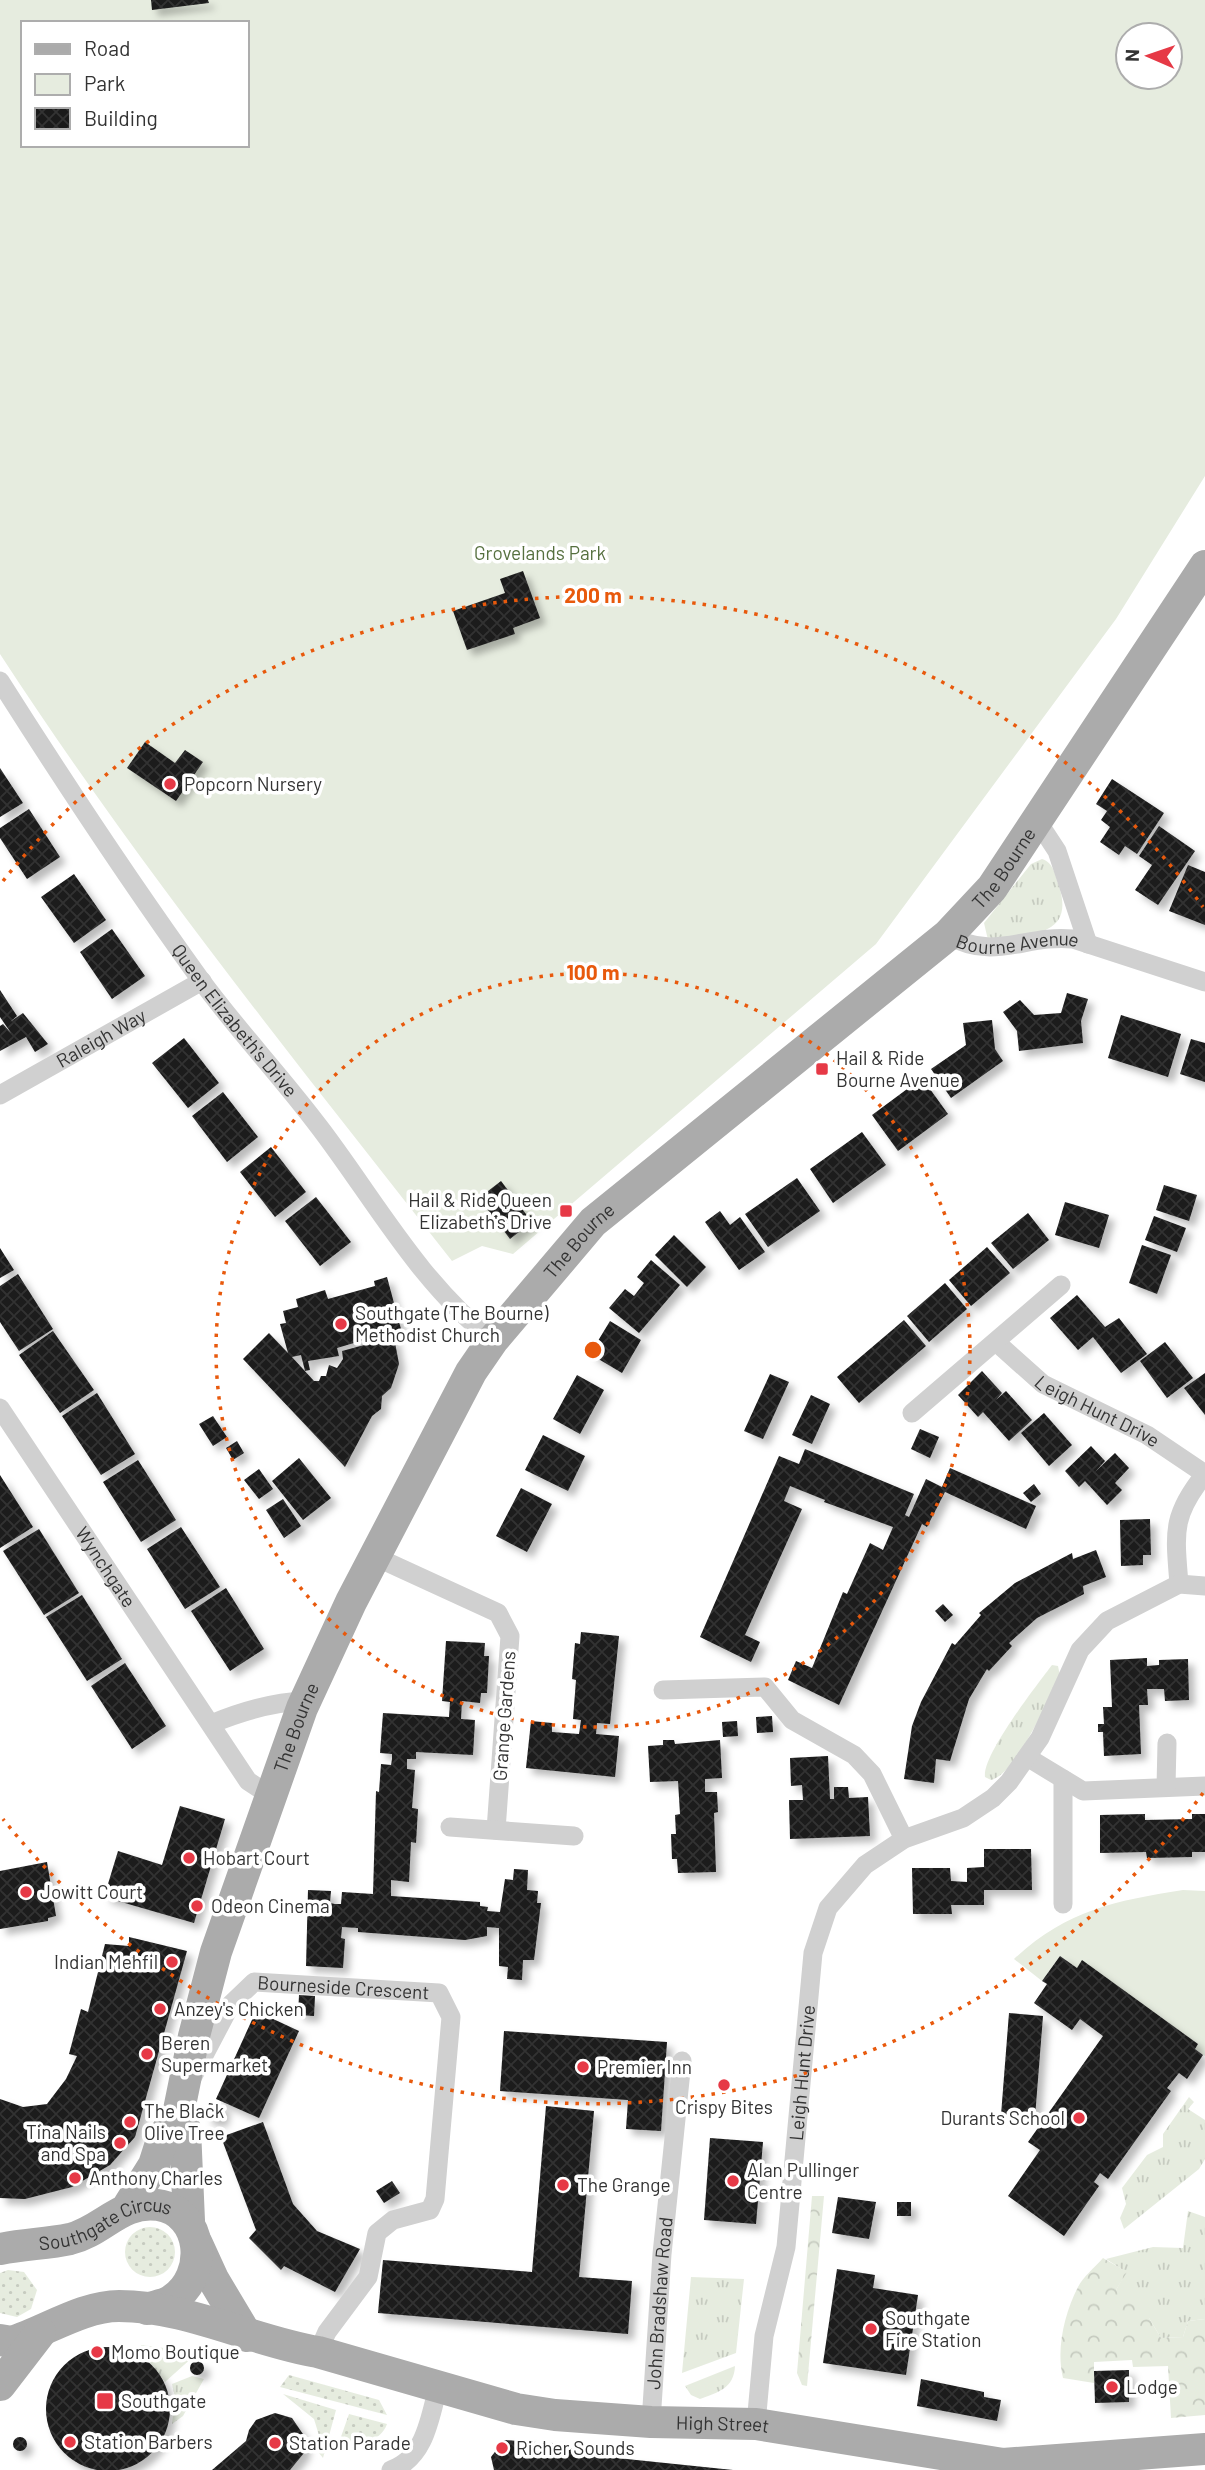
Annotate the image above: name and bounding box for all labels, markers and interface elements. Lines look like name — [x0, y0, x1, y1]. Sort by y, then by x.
legend — [21, 21, 248, 147]
north arrow — [1114, 21, 1184, 91]
text: Road — [84, 35, 130, 60]
text: N — [1120, 49, 1143, 62]
text: Park — [84, 70, 125, 95]
text: Building — [84, 105, 158, 130]
park label: Grovelands Park — [474, 541, 606, 564]
text: 200 m — [564, 582, 622, 607]
place label: Popcorn Nursery — [184, 772, 322, 795]
marker: Popcorn Nursery — [162, 776, 178, 792]
street label: The Bourne — [967, 823, 1040, 913]
street label: Bourne Avenue — [953, 926, 1083, 958]
street label: Queen Elizabeth's Drive — [168, 939, 303, 1101]
text: 100 m — [566, 959, 620, 984]
street label: Raleigh Way — [52, 1003, 150, 1072]
place label: Hail & Ride Bourne Avenue — [836, 1046, 960, 1091]
marker: Hail & Ride Bourne Avenue — [814, 1061, 830, 1077]
place label: Hail & Ride Queen Elizabeth's Drive — [408, 1188, 552, 1233]
street label: The Bourne — [538, 1197, 619, 1283]
marker: Hail & Ride Queen Elizabeth's Drive — [558, 1203, 574, 1219]
place label: Southgate (The Bourne) Methodist Church — [355, 1301, 550, 1346]
marker: Southgate (The Bourne) Methodist Church — [333, 1316, 349, 1332]
centre of rings — [581, 1338, 605, 1362]
street label: Leigh Hunt Drive — [1030, 1370, 1165, 1451]
street label: Wynchgate — [71, 1522, 141, 1612]
street label: Grange Gardens — [487, 1650, 520, 1782]
street label: The Bourne — [268, 1679, 323, 1775]
place label: Hobart Court — [203, 1846, 310, 1869]
marker: Hobart Court — [181, 1850, 197, 1866]
place label: Jowitt Court — [40, 1880, 143, 1903]
marker: Jowitt Court — [18, 1884, 34, 1900]
place label: Odeon Cinema — [211, 1894, 330, 1917]
marker: Odeon Cinema — [189, 1898, 205, 1914]
place label: Indian Mehfil — [54, 1950, 158, 1973]
marker: Indian Mehfil — [164, 1954, 180, 1970]
street label: Bourneside Crescent — [257, 1970, 430, 2003]
place label: Anzey's Chicken — [174, 1997, 304, 2020]
marker: Anzey's Chicken — [152, 2001, 168, 2017]
street label: Leigh Hunt Drive — [784, 2004, 819, 2142]
place label: Beren Supermarket — [161, 2031, 268, 2076]
marker: Beren Supermarket — [139, 2046, 155, 2062]
place label: Premier Inn — [597, 2055, 692, 2078]
marker: Premier Inn — [575, 2059, 591, 2075]
marker: Crispy Bites — [716, 2077, 732, 2093]
place label: Crispy Bites — [675, 2095, 773, 2118]
place label: The Black Olive Tree — [144, 2099, 225, 2144]
place label: Durants School — [940, 2106, 1065, 2129]
marker: Durants School — [1071, 2110, 1087, 2126]
marker: The Black Olive Tree — [122, 2114, 138, 2130]
place label: Tina Nails and Spa — [26, 2120, 106, 2165]
marker: Tina Nails and Spa — [112, 2135, 128, 2151]
place label: Alan Pullinger Centre — [747, 2158, 859, 2203]
place label: Anthony Charles — [89, 2166, 223, 2189]
marker: Anthony Charles — [67, 2170, 83, 2186]
place label: The Grange — [577, 2173, 671, 2196]
marker: Alan Pullinger Centre — [725, 2173, 741, 2189]
marker: The Grange — [555, 2177, 571, 2193]
street label: Southgate Circus — [37, 2192, 176, 2255]
street label: John Bradshaw Road — [641, 2216, 677, 2390]
place label: Southgate Fire Station — [885, 2306, 981, 2351]
marker: Southgate Fire Station — [863, 2321, 879, 2337]
place label: Momo Boutique — [111, 2340, 240, 2363]
marker: Momo Boutique — [89, 2344, 105, 2360]
place label: Lodge — [1126, 2375, 1178, 2398]
marker: Lodge — [1104, 2379, 1120, 2395]
place label: Southgate — [121, 2389, 206, 2412]
marker: Southgate — [95, 2391, 115, 2411]
street label: High Street — [676, 2410, 771, 2437]
place label: Station Barbers — [84, 2430, 213, 2453]
place label: Station Parade — [289, 2431, 411, 2454]
marker: Station Barbers — [62, 2434, 78, 2450]
marker: Station Parade — [267, 2435, 283, 2451]
place label: Richer Sounds — [516, 2436, 635, 2459]
marker: Richer Sounds — [494, 2440, 510, 2456]

